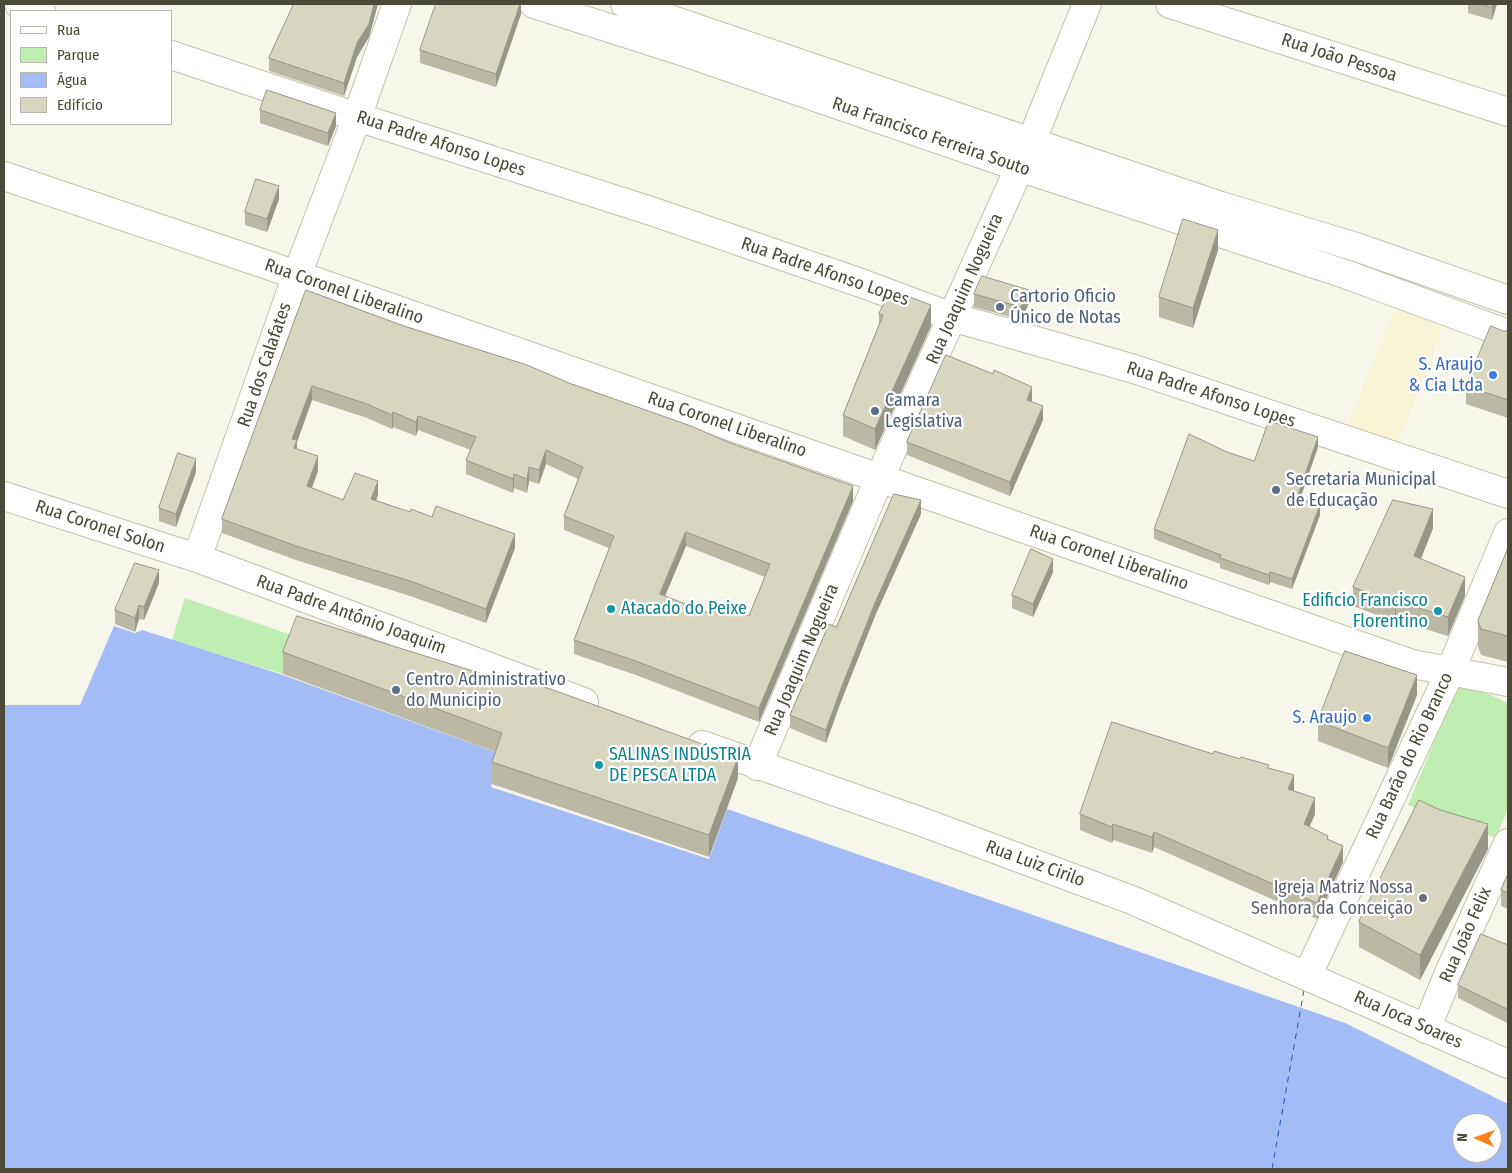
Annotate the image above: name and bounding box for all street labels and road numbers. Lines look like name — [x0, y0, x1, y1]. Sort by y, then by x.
street label: Rua João Pessoa — [1279, 29, 1399, 87]
street label: Rua Francisco Ferreira Souto — [829, 93, 1033, 181]
street label: Rua Padre Afonso Lopes — [354, 106, 528, 182]
street label: Rua Joaquim Nogueira — [922, 210, 1008, 368]
street label: Rua Padre Afonso Lopes — [738, 233, 912, 311]
street label: Rua Coronel Liberalino — [262, 255, 426, 329]
street label: Rua dos Calafates — [234, 300, 296, 430]
street label: Rua Padre Afonso Lopes — [1124, 357, 1298, 433]
street label: Rua Coronel Liberalino — [645, 388, 809, 462]
street label: Rua Coronel Solon — [32, 496, 168, 558]
street label: Rua Coronel Liberalino — [1027, 521, 1191, 595]
street label: Rua Padre Antônio Joaquim — [253, 571, 449, 659]
street label: Rua Joaquim Nogueira — [760, 581, 844, 739]
street label: Rua Barão do Rio Branco — [1362, 669, 1458, 843]
street label: Rua Luiz Cirilo — [982, 836, 1088, 892]
street label: Rua João Felix — [1435, 884, 1497, 986]
street label: Rua Joca Soares — [1350, 986, 1466, 1054]

